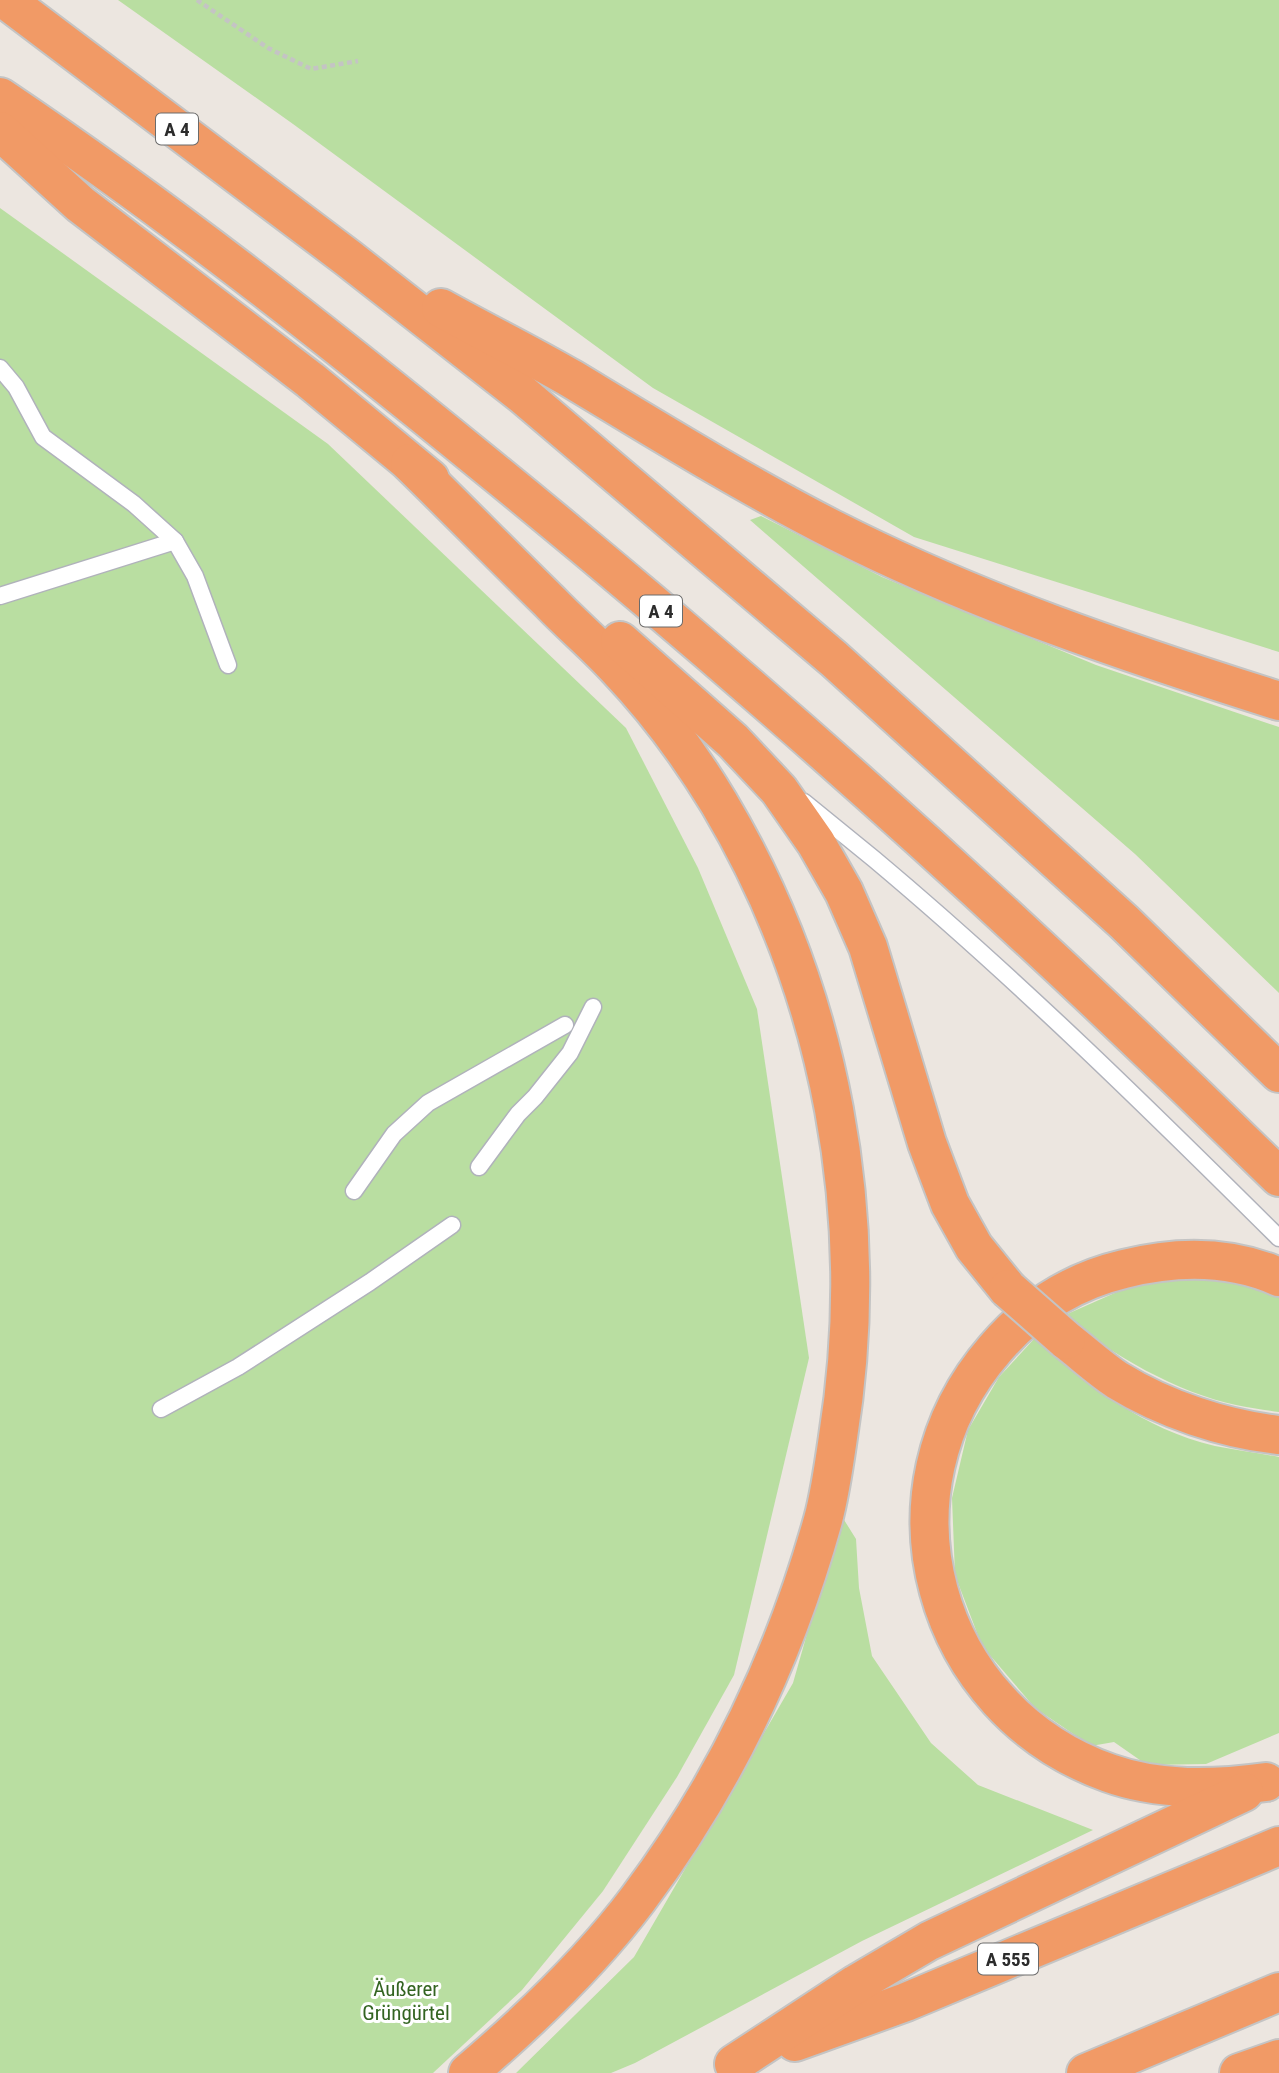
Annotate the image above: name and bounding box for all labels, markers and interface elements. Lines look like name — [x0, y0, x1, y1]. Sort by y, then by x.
road number: A 4 — [156, 113, 198, 144]
road number: A 4 — [640, 596, 682, 626]
road number: A 555 — [978, 1943, 1038, 1974]
park label: Äußerer Grüngürtel — [362, 1977, 450, 2025]

